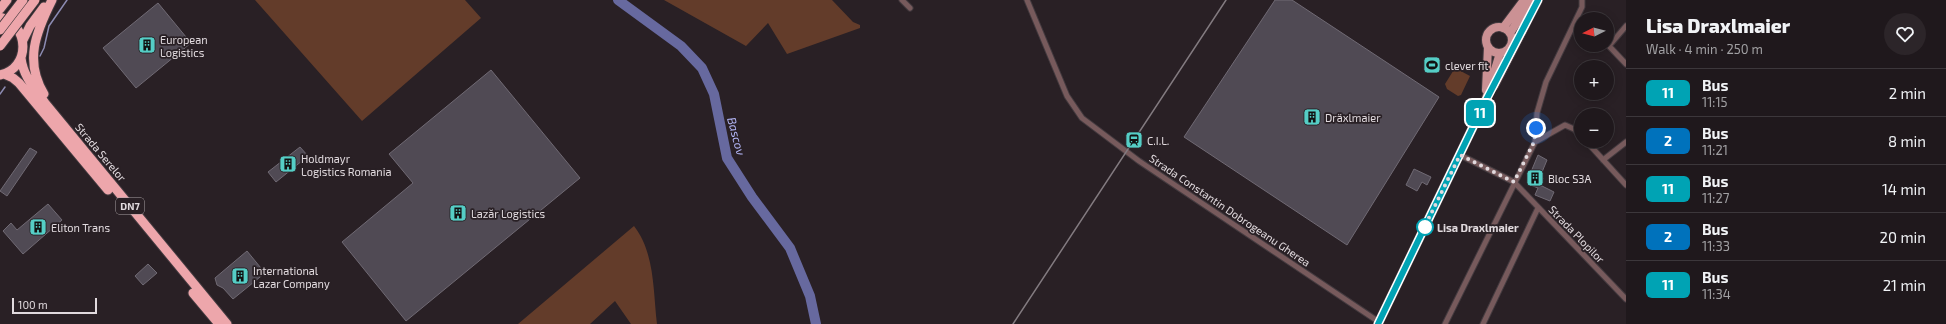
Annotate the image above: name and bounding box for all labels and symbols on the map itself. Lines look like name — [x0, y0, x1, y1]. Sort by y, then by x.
north arrow — [1574, 12, 1614, 52]
place label: European Logistics — [160, 33, 208, 59]
building icon: European Logistics — [137, 35, 157, 55]
sports icon: clever fit — [1422, 55, 1442, 75]
place label: clever fit — [1445, 59, 1489, 72]
line badge: 11 — [1462, 100, 1498, 126]
building icon: Dräxlmaier — [1302, 107, 1322, 127]
place label: Dräxlmaier — [1325, 111, 1381, 124]
water label: Bascov — [725, 115, 749, 157]
your location — [1526, 118, 1546, 138]
street label: Strada Serelor — [73, 120, 129, 184]
station icon: C.I.L. — [1124, 130, 1144, 150]
place label: C.I.L. — [1147, 134, 1169, 147]
street label: Strada Constantin Dobrogeanu Gherea — [1147, 151, 1313, 269]
place label: Holdmayr Logistics Romania — [301, 152, 392, 178]
building icon: Holdmayr Logistics Romania — [278, 154, 298, 174]
building icon: Bloc S3A — [1525, 168, 1545, 188]
place label: Bloc S3A — [1548, 172, 1591, 185]
road number: DN7 — [116, 198, 144, 214]
building icon: Lazăr Logistics — [448, 203, 468, 223]
street label: Strada Plopilor — [1546, 203, 1608, 266]
place label: Lazăr Logistics — [471, 207, 546, 220]
building icon: Eliton Trans — [28, 217, 48, 237]
marker: Lisa Draxlmaier — [1416, 218, 1434, 236]
place label: Eliton Trans — [51, 221, 110, 234]
place label: Lisa Draxlmaier — [1437, 221, 1519, 234]
place label: International Lazar Company — [253, 264, 330, 290]
building icon: International Lazar Company — [230, 266, 250, 286]
scale bar — [12, 296, 97, 315]

